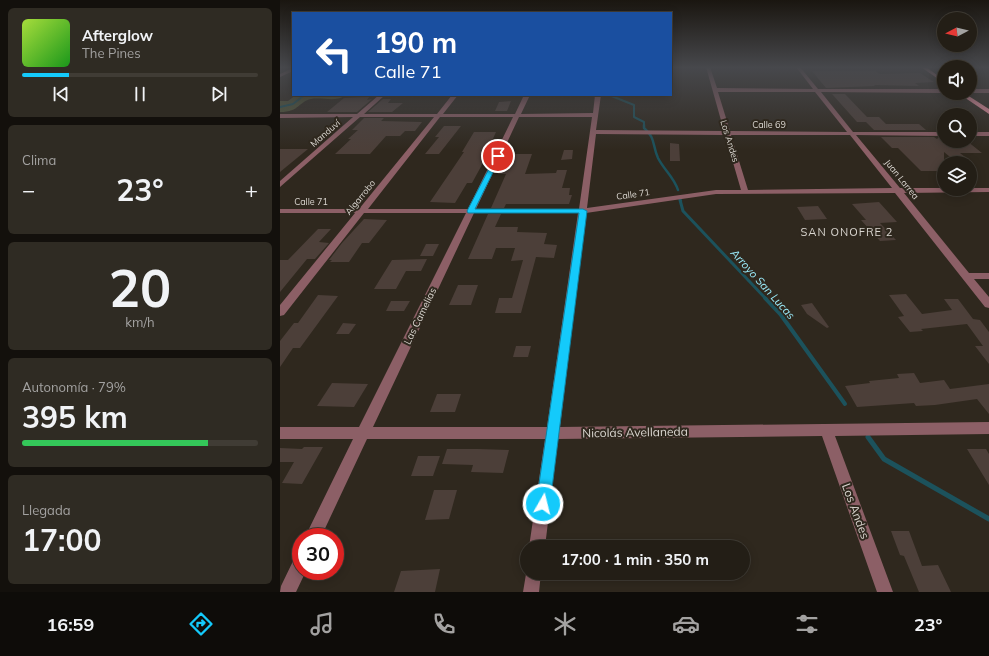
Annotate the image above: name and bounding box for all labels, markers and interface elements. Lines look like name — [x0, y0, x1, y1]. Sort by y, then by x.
north arrow — [937, 12, 977, 52]
map controls — [937, 12, 977, 196]
text: 190 m — [374, 25, 457, 60]
text: Afterglow — [82, 26, 153, 45]
icon: left — [308, 28, 360, 80]
text: The Pines — [82, 45, 141, 61]
text: Calle 71 — [374, 60, 441, 83]
button: sound — [937, 60, 977, 100]
icon: previous — [50, 83, 72, 105]
icon: pause — [129, 83, 151, 105]
icon: next — [208, 83, 230, 105]
button: search — [937, 108, 977, 148]
street label: Manduví — [308, 117, 343, 149]
street label: Los Andes — [718, 119, 742, 163]
street label: Calle 69 — [752, 119, 786, 130]
pin — [481, 139, 515, 173]
icon: arrive — [487, 145, 509, 167]
text: Clima — [22, 152, 56, 168]
button: layers — [937, 156, 977, 196]
street label: Juan Larrea — [883, 157, 921, 201]
text: 23° — [116, 171, 164, 209]
text: − — [22, 176, 35, 204]
text: + — [245, 176, 258, 204]
street label: Algarrobo — [343, 177, 377, 217]
street label: Calle 71 — [616, 186, 650, 202]
street label: Calle 71 — [294, 196, 328, 207]
district label: SAN ONOFRE 2 — [801, 225, 893, 239]
water label: Arroyo San Lucas — [727, 245, 799, 322]
text: 20 — [109, 255, 171, 320]
street label: Las Camelias — [401, 285, 439, 347]
text: km/h — [125, 314, 155, 330]
text: Autonomía · 79% — [22, 379, 126, 395]
text: 395 km — [22, 398, 128, 436]
street label: Nicolás Avellaneda — [582, 424, 688, 440]
street label: Los Andes — [839, 481, 873, 541]
position arrow — [522, 483, 564, 525]
text: Llegada — [22, 502, 71, 518]
text: 17:00 — [22, 521, 101, 559]
speed limit sign: 30 — [292, 528, 344, 580]
text: 17:00 · 1 min · 350 m — [561, 550, 709, 569]
icon: directions — [187, 610, 215, 638]
icon: music — [308, 610, 336, 638]
icon: phone — [430, 610, 458, 638]
icon: climate — [551, 610, 579, 638]
icon: car — [672, 610, 700, 638]
icon: filters — [793, 610, 821, 638]
text: 16:59 — [47, 613, 94, 636]
text: 23° — [914, 613, 942, 636]

